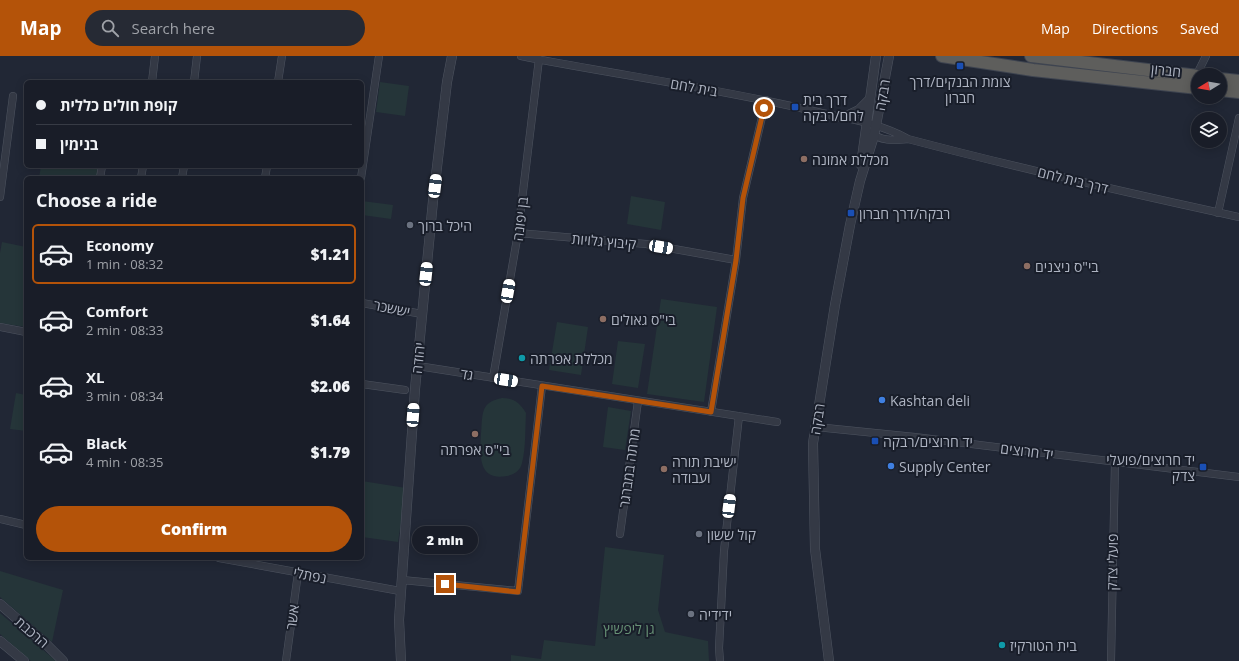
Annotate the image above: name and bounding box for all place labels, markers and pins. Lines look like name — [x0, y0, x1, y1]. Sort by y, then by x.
marker: צומת הבנקים/דרך חברון — [955, 61, 965, 71]
place label: צומת הבנקים/דרך חברון — [909, 72, 1011, 107]
place label: דרך בית לחם/רבקה — [803, 90, 864, 125]
marker: דרך בית לחם/רבקה — [790, 102, 800, 112]
place label: מכללת אמונה — [812, 150, 889, 169]
marker: מכללת אמונה — [799, 154, 809, 164]
place label: רבקה/דרך חברון — [859, 204, 950, 223]
marker: רבקה/דרך חברון — [846, 208, 856, 218]
place label: היכל ברוך — [418, 216, 472, 235]
marker: היכל ברוך — [405, 220, 415, 230]
place label: בי"ס ניצנים — [1035, 257, 1099, 276]
marker: בי"ס ניצנים — [1022, 261, 1032, 271]
place label: בי"ס גאולים — [611, 310, 676, 329]
marker: בי"ס גאולים — [598, 314, 608, 324]
place label: מכללת אפרתה — [530, 349, 613, 368]
marker: מכללת אפרתה — [517, 353, 527, 363]
place label: Kashtan deli — [890, 391, 970, 410]
marker: Kashtan deli — [877, 395, 887, 405]
marker: בי"ס אפרתה — [470, 429, 480, 439]
place label: יד חרוצים/רבקה — [883, 432, 973, 451]
marker: יד חרוצים/רבקה — [870, 436, 880, 446]
place label: בי"ס אפרתה — [440, 440, 510, 459]
place label: יד חרוצים/פועלי צדק — [1106, 450, 1195, 485]
place label: ישיבת תורה ועבודה — [672, 452, 737, 487]
place label: Supply Center — [899, 457, 991, 476]
marker: Supply Center — [886, 461, 896, 471]
marker: יד חרוצים/פועלי צדק — [1198, 462, 1208, 472]
marker: ישיבת תורה ועבודה — [659, 464, 669, 474]
place label: קול ששון — [707, 525, 756, 544]
marker: קול ששון — [694, 529, 704, 539]
place label: ידידיה — [699, 605, 732, 624]
marker: ידידיה — [686, 609, 696, 619]
place label: בית הטורקיז — [1010, 636, 1077, 655]
marker: בית הטורקיז — [997, 640, 1007, 650]

